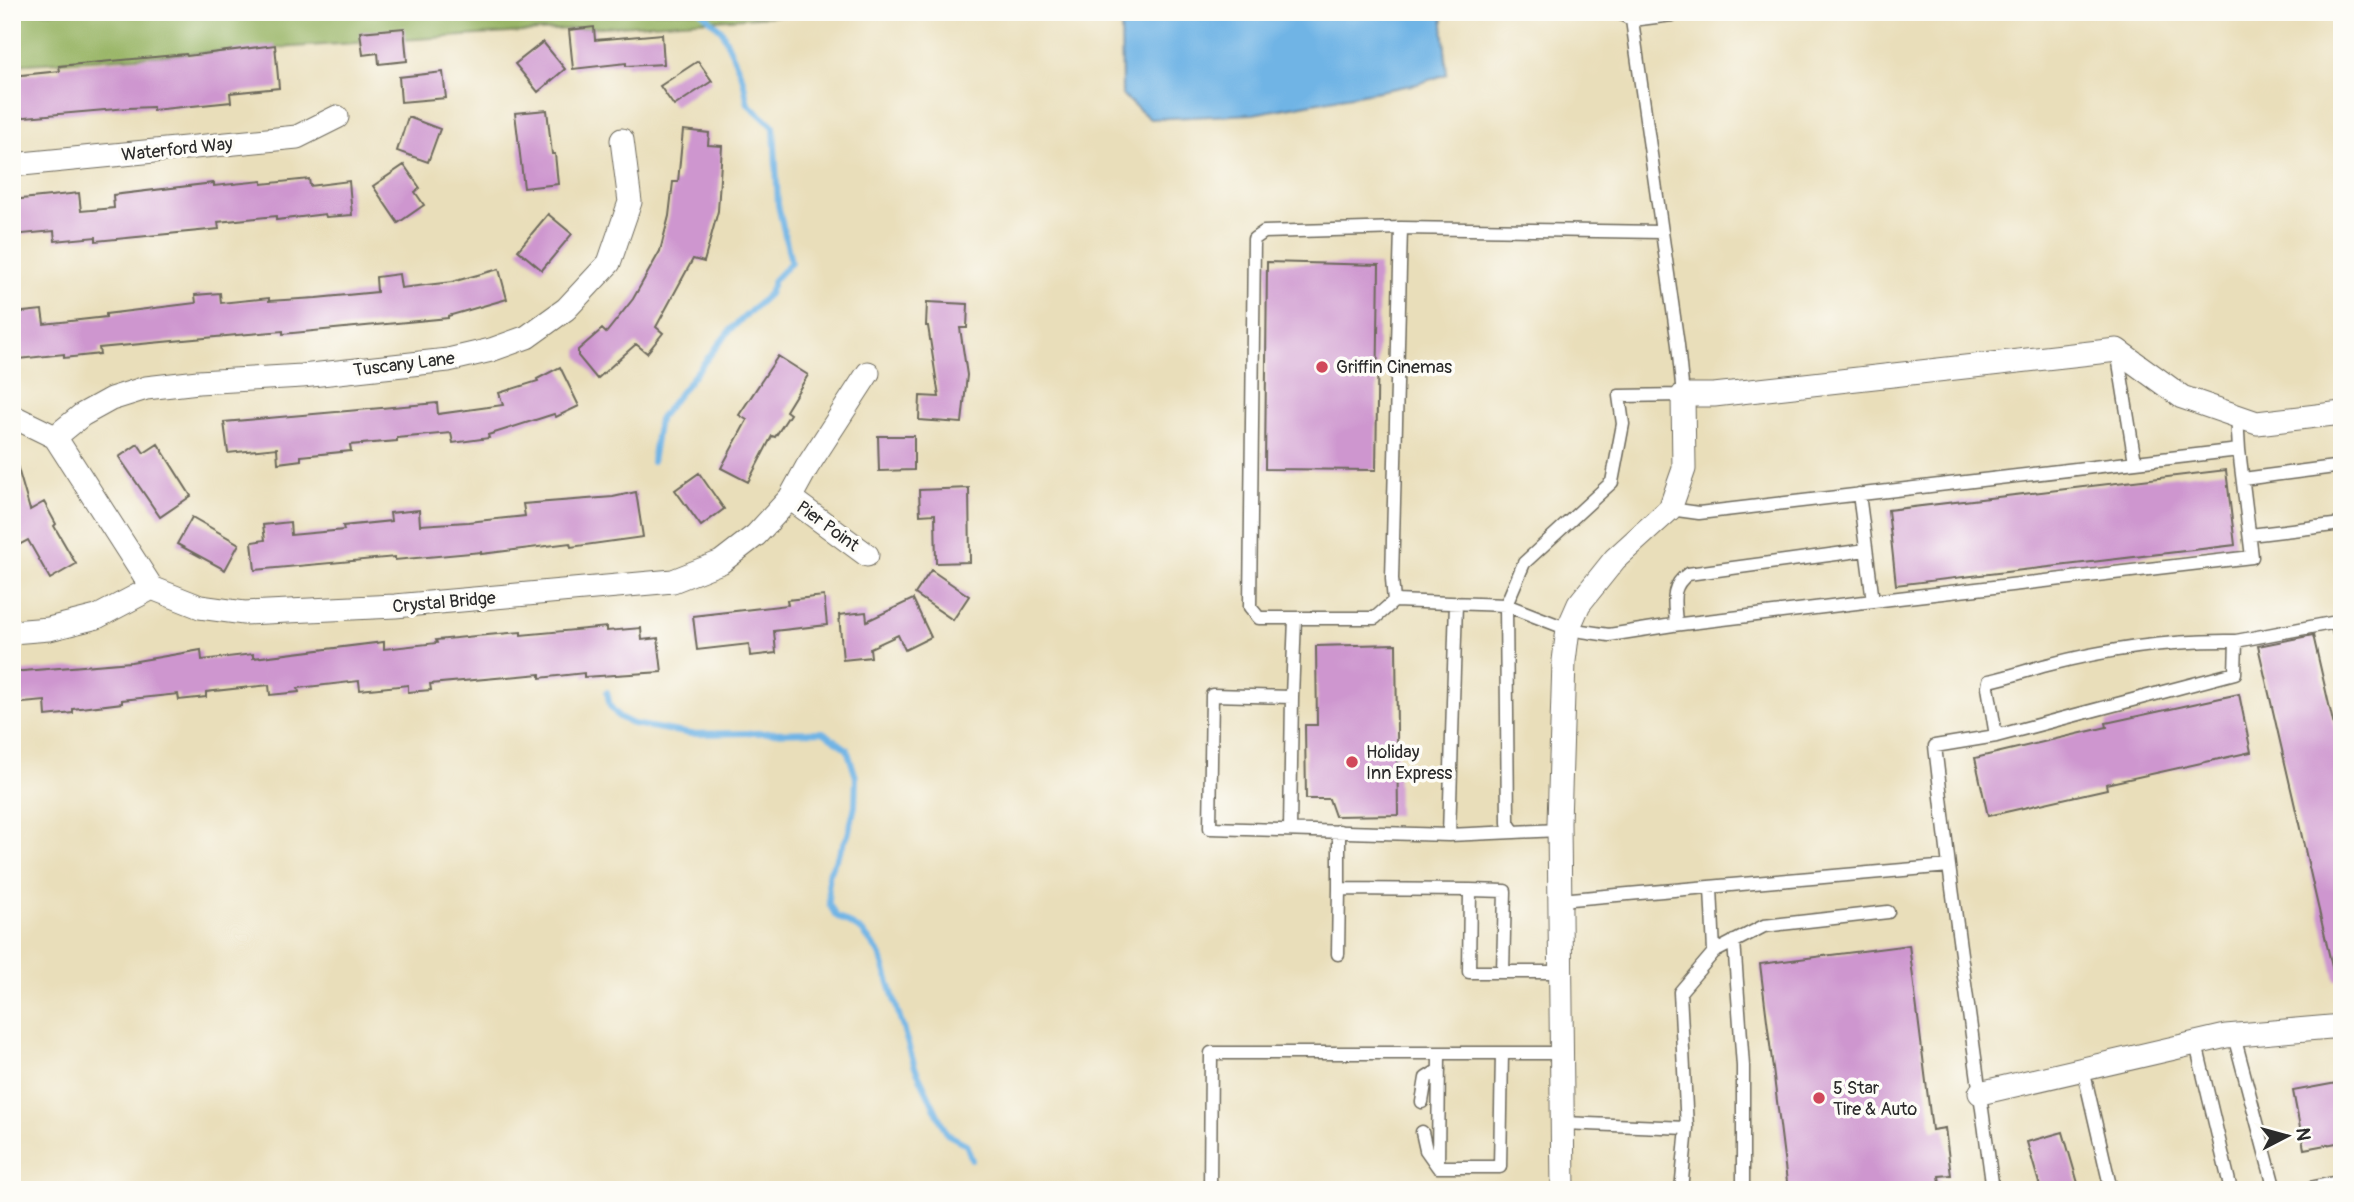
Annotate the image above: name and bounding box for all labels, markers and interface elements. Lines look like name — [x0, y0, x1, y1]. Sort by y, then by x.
street label: Waterford Way — [120, 132, 234, 167]
street label: Tuscany Lane — [352, 347, 456, 382]
place label: Griffin Cinemas — [1336, 356, 1452, 379]
marker: Griffin Cinemas — [1314, 359, 1330, 375]
street label: Pier Point — [792, 496, 864, 557]
street label: Crystal Bridge — [391, 587, 497, 618]
place label: Holiday Inn Express — [1366, 741, 1452, 785]
marker: Holiday Inn Express — [1344, 754, 1360, 770]
place label: 5 Star Tire & Auto — [1833, 1077, 1917, 1121]
marker: 5 Star Tire & Auto — [1811, 1090, 1827, 1106]
north arrow — [2252, 1100, 2322, 1170]
text: N — [2290, 1127, 2316, 1142]

